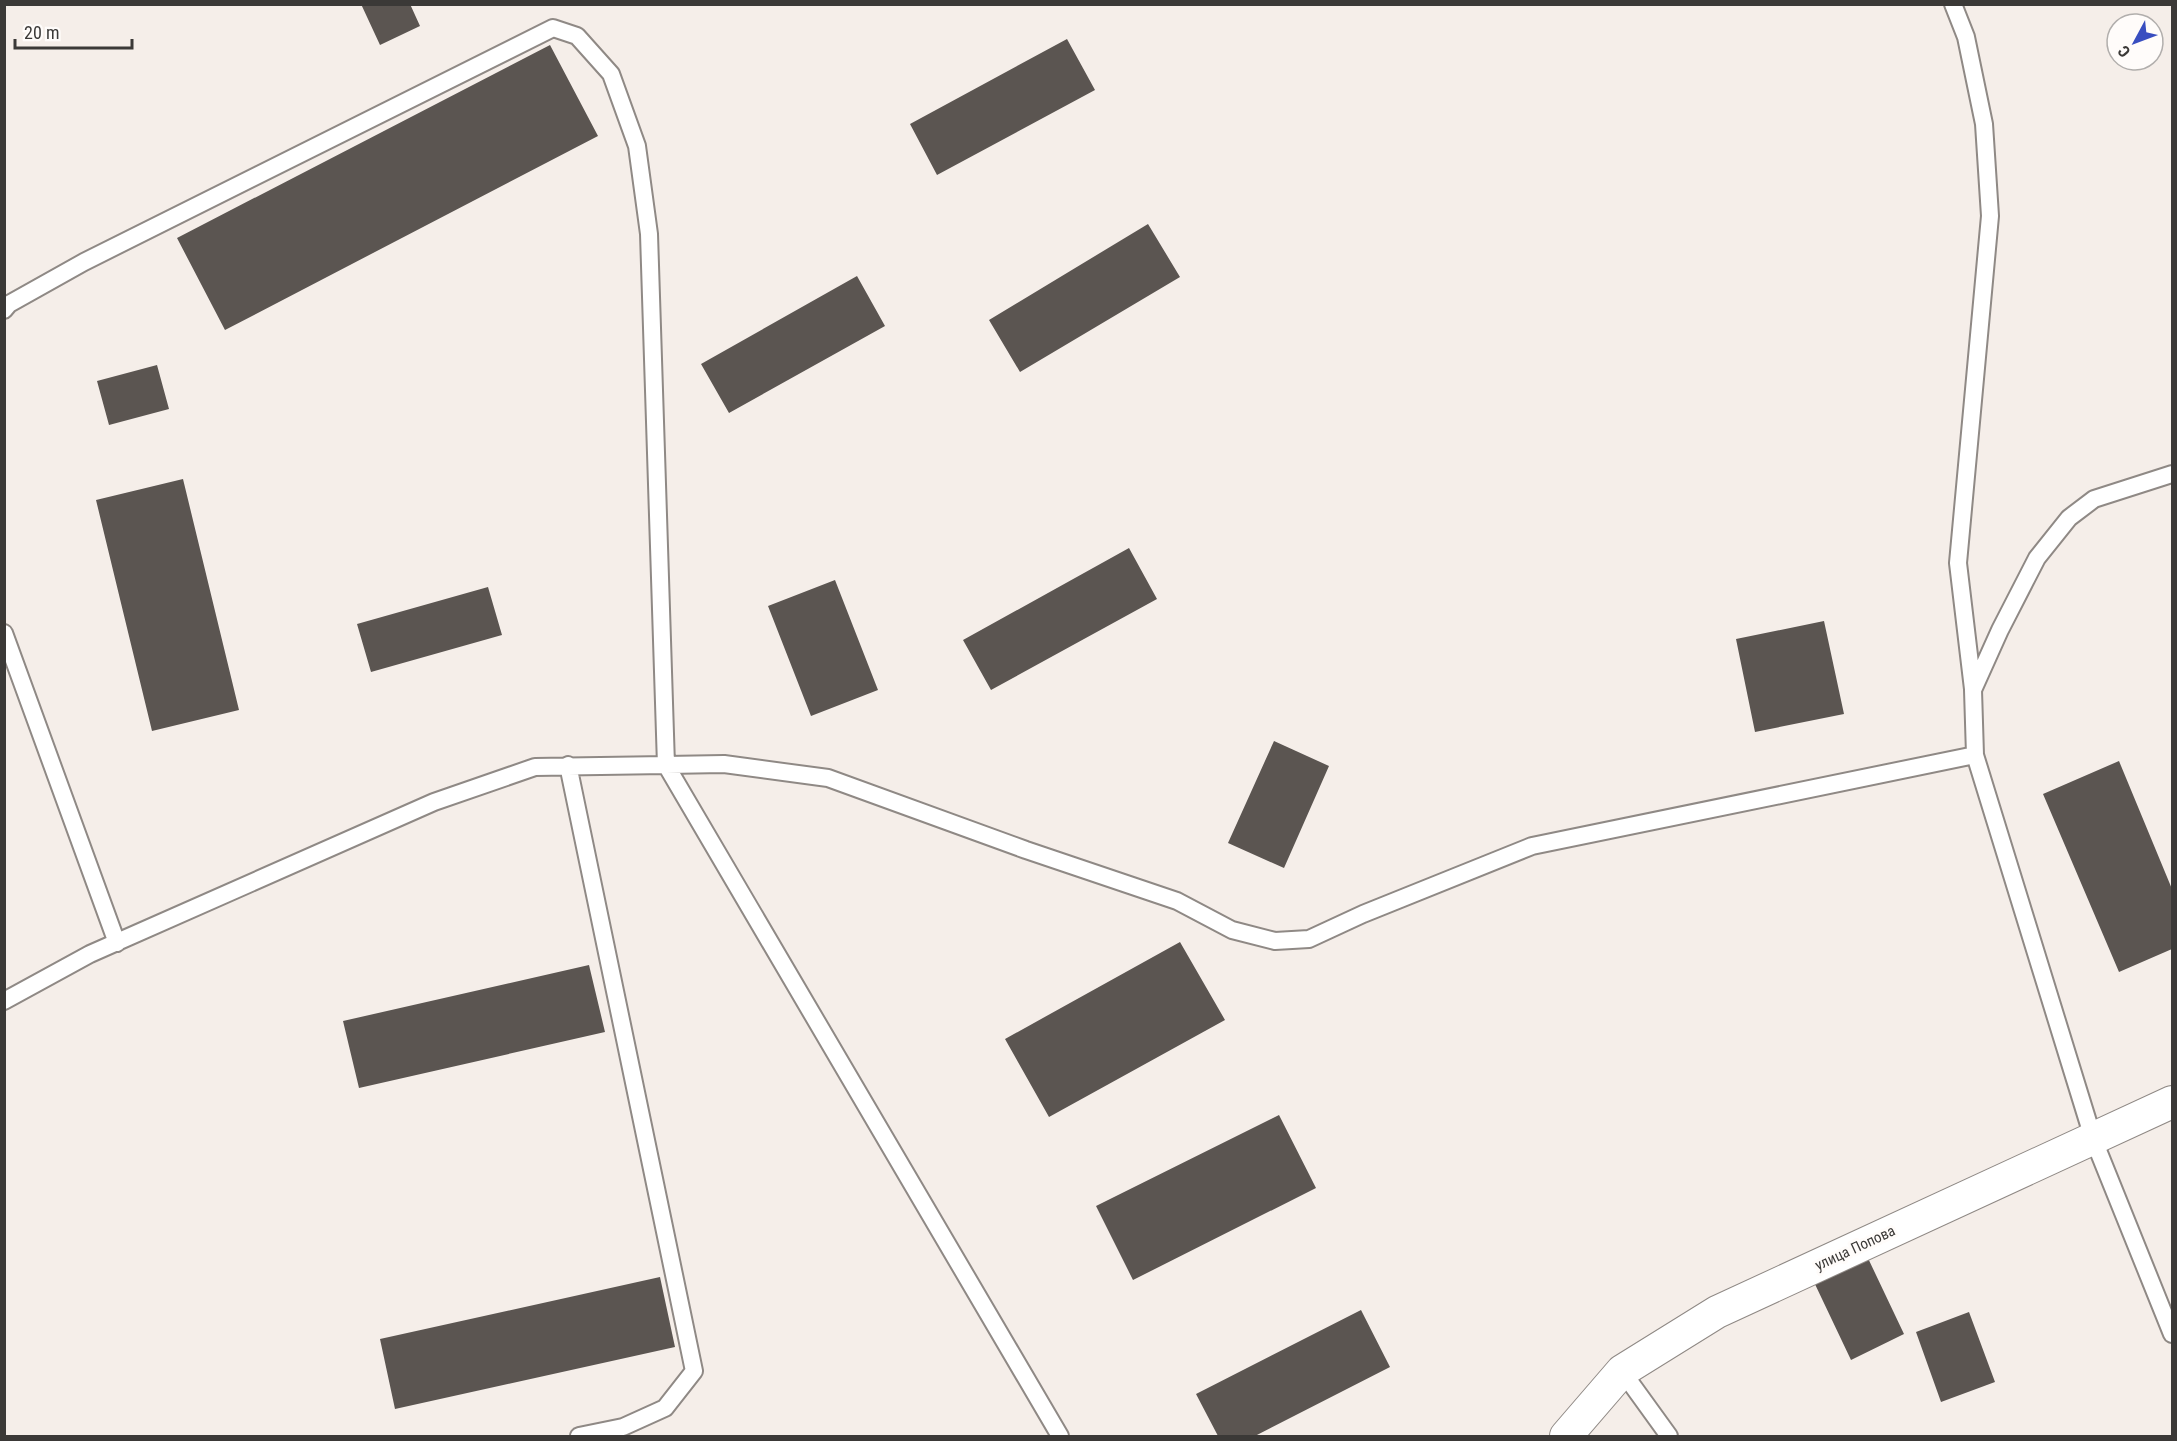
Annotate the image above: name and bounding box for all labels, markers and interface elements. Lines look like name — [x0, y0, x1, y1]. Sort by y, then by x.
scale bar — [15, 12, 132, 50]
north arrow — [2105, 12, 2165, 72]
text: 20 m — [24, 22, 59, 43]
text: С — [2114, 42, 2134, 61]
street label: улица Попова — [1812, 1222, 1898, 1274]

